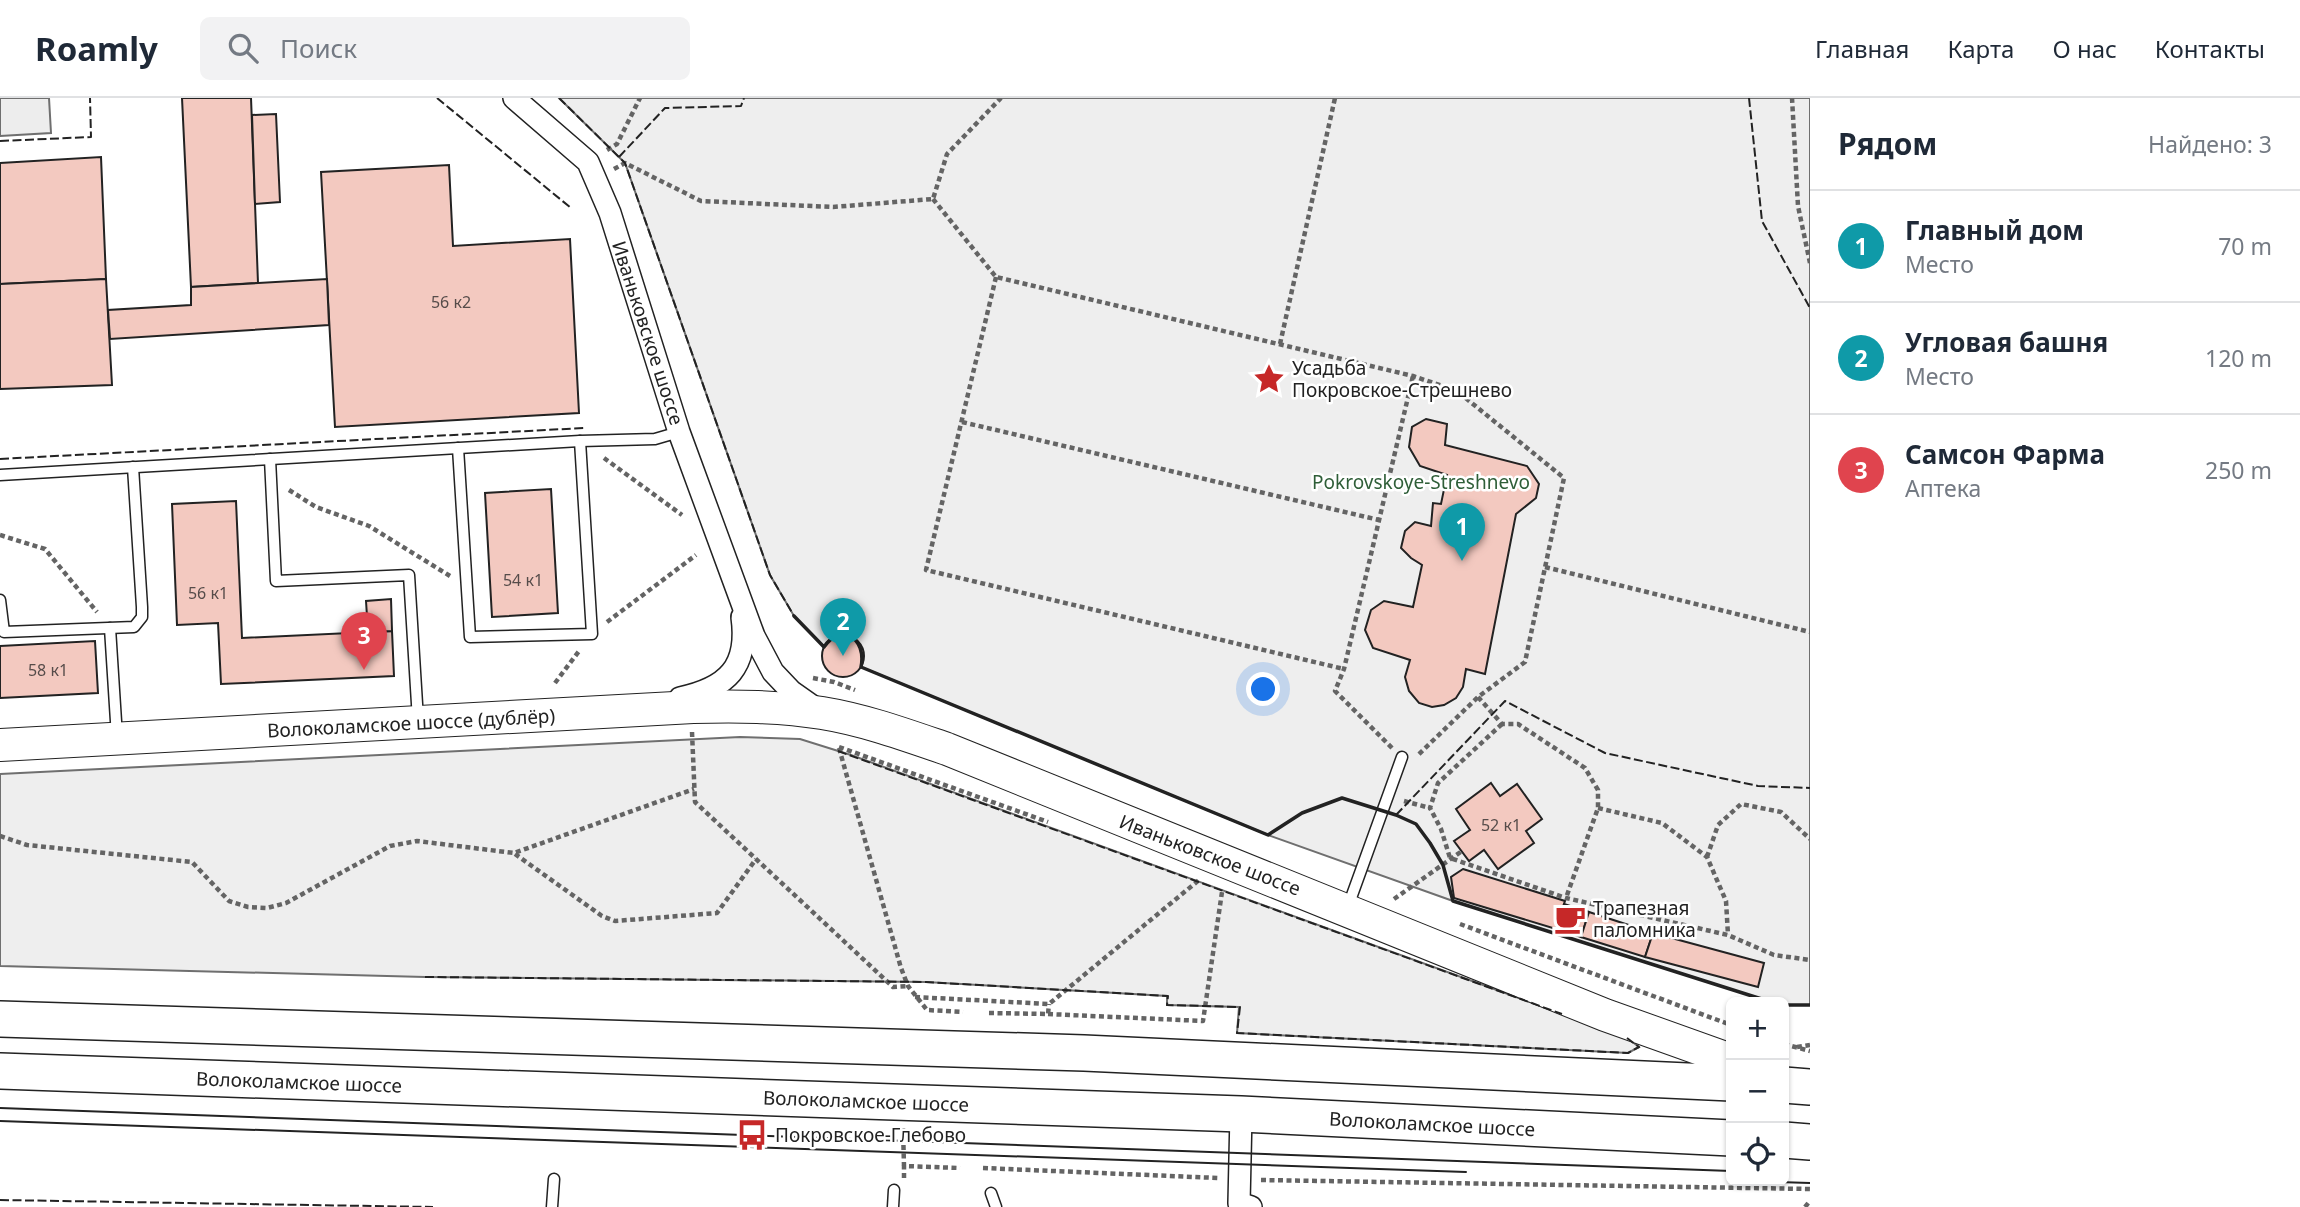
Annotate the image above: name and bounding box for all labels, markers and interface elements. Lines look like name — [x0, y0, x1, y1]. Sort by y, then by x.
search box — [200, 17, 690, 80]
text: Roamly — [35, 26, 158, 71]
icon: search — [224, 29, 262, 67]
text: Поиск — [280, 30, 357, 66]
text: Главная — [1815, 32, 1909, 65]
text: Карта — [1947, 32, 2014, 65]
text: О нас — [2052, 32, 2117, 65]
text: Контакты — [2155, 32, 2265, 65]
text: Рядом — [1838, 123, 1937, 164]
text: Найдено: 3 — [2148, 128, 2272, 160]
text: Главный дом — [1905, 212, 2084, 248]
text: 1 — [1854, 230, 1868, 262]
text: 70 m — [2218, 230, 2272, 262]
street label: Иваньковское шоссе — [606, 238, 690, 428]
text: Место — [1905, 248, 1974, 280]
house number: 56 к2 — [431, 291, 471, 313]
text: Угловая башня — [1905, 324, 2108, 360]
text: 2 — [1854, 342, 1868, 374]
text: 120 m — [2205, 342, 2272, 374]
place label: Усадьба Покровское-Стрешнево — [1292, 355, 1512, 403]
text: Место — [1905, 360, 1974, 392]
place icon: Усадьба Покровское-Стрешнево — [1252, 362, 1286, 396]
text: Самсон Фарма — [1905, 436, 2105, 472]
text: 3 — [1854, 454, 1868, 486]
text: 250 m — [2205, 454, 2272, 486]
park label: Pokrovskoye-Streshnevo — [1312, 469, 1530, 495]
text: Аптека — [1905, 472, 1981, 504]
pin: 1 — [1439, 503, 1485, 561]
house number: 54 к1 — [503, 569, 543, 591]
house number: 56 к1 — [188, 582, 228, 604]
pin: 2 — [820, 598, 866, 656]
pin: 3 — [341, 612, 387, 670]
house number: 58 к1 — [28, 659, 68, 681]
your location — [1246, 672, 1280, 706]
street label: Волоколамское шоссе (дублёр) — [266, 702, 556, 744]
street label: Иваньковское шоссе — [1116, 808, 1304, 902]
house number: 52 к1 — [1481, 814, 1521, 836]
place label: Трапезная паломника — [1593, 895, 1696, 943]
cafe icon: Трапезная паломника — [1553, 902, 1587, 936]
map controls — [1726, 997, 1789, 1186]
button: + — [1726, 997, 1789, 1060]
button: − — [1726, 1060, 1789, 1123]
street label: Волоколамское шоссе — [195, 1065, 403, 1099]
street label: Волоколамское шоссе — [762, 1084, 970, 1118]
street label: Волоколамское шоссе — [1328, 1106, 1536, 1142]
bus stop icon: Покровское-Глебово — [735, 1118, 769, 1152]
place label: Покровское-Глебово — [775, 1122, 966, 1148]
button: locate — [1726, 1123, 1789, 1186]

